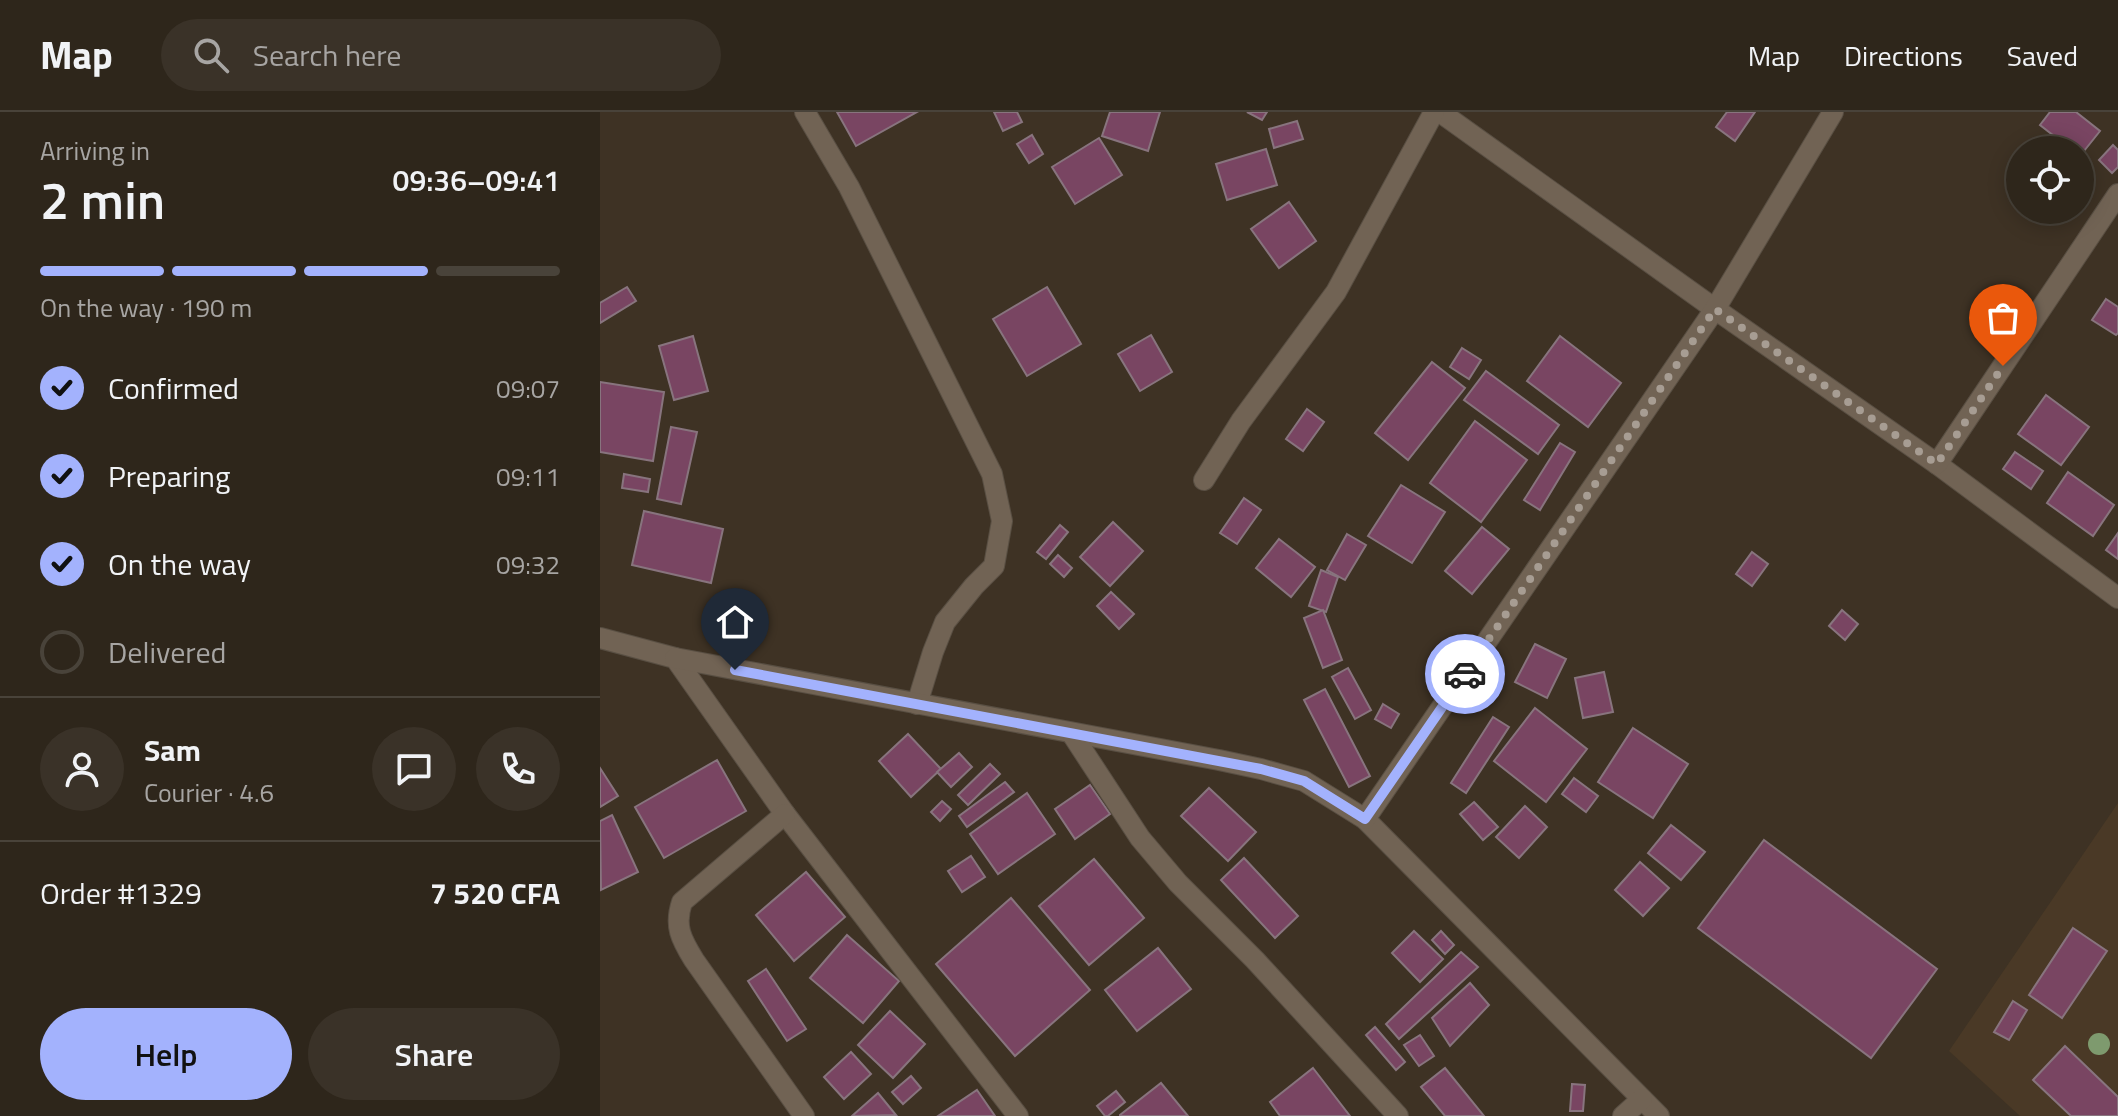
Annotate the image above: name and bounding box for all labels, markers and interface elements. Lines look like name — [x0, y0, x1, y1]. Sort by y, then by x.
search box — [161, 19, 721, 91]
text: Map — [40, 26, 113, 84]
text: Search here — [253, 32, 402, 78]
icon: search — [189, 33, 233, 77]
text: Map — [1748, 34, 1800, 77]
text: Directions — [1844, 34, 1963, 77]
text: Saved — [2007, 34, 2078, 77]
text: Arriving in — [40, 131, 150, 170]
map controls — [2006, 136, 2094, 224]
button: locate — [2006, 136, 2094, 224]
text: 09:36–09:41 — [393, 157, 560, 203]
text: 2 min — [40, 160, 165, 239]
pin — [1969, 284, 2037, 366]
text: On the way · 190 m — [40, 288, 252, 327]
icon: bag — [1981, 296, 2025, 340]
text: Confirmed — [108, 365, 239, 411]
icon: check — [40, 366, 84, 410]
text: 09:07 — [496, 369, 560, 408]
text: Preparing — [108, 453, 230, 499]
icon: check — [40, 454, 84, 498]
text: 09:11 — [496, 457, 560, 496]
text: On the way — [108, 541, 251, 587]
icon: check — [40, 542, 84, 586]
text: 09:32 — [496, 545, 560, 584]
pin — [701, 588, 769, 670]
icon: home — [713, 600, 757, 644]
text: Delivered — [108, 629, 226, 675]
courier — [1425, 634, 1505, 714]
icon: car — [1443, 652, 1487, 696]
button: person — [40, 727, 124, 811]
text: Sam — [144, 727, 201, 773]
button: chat — [372, 727, 456, 811]
button: phone — [476, 727, 560, 811]
text: Courier · 4.6 — [144, 773, 274, 812]
text: Order #1329 — [40, 870, 202, 916]
text: 7 520 CFA — [430, 870, 560, 916]
button: Help — [40, 1008, 292, 1100]
button: Share — [308, 1008, 560, 1100]

